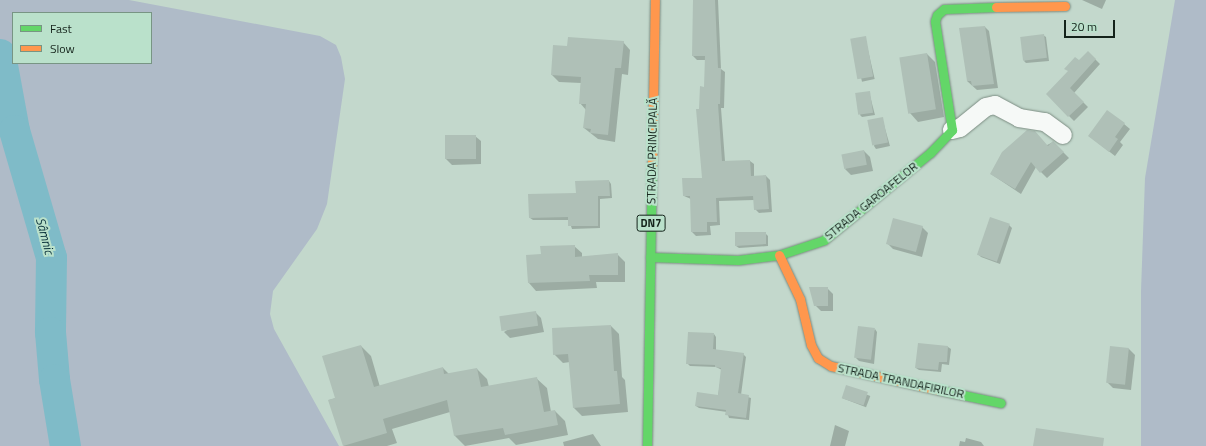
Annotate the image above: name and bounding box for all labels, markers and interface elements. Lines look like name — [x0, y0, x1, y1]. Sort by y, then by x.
legend — [12, 12, 152, 64]
scale bar — [1066, 12, 1117, 38]
text: 20 m — [1071, 17, 1097, 36]
text: Fast — [50, 19, 72, 38]
text: Slow — [50, 39, 75, 58]
street label: STRADA PRINCIPALĂ — [644, 98, 660, 204]
street label: STRADA GAROAFELOR — [822, 159, 920, 243]
road number: DN7 — [636, 214, 666, 232]
water label: Sâmnic — [33, 216, 57, 256]
street label: STRADA TRANDAFIRILOR — [837, 361, 965, 401]

